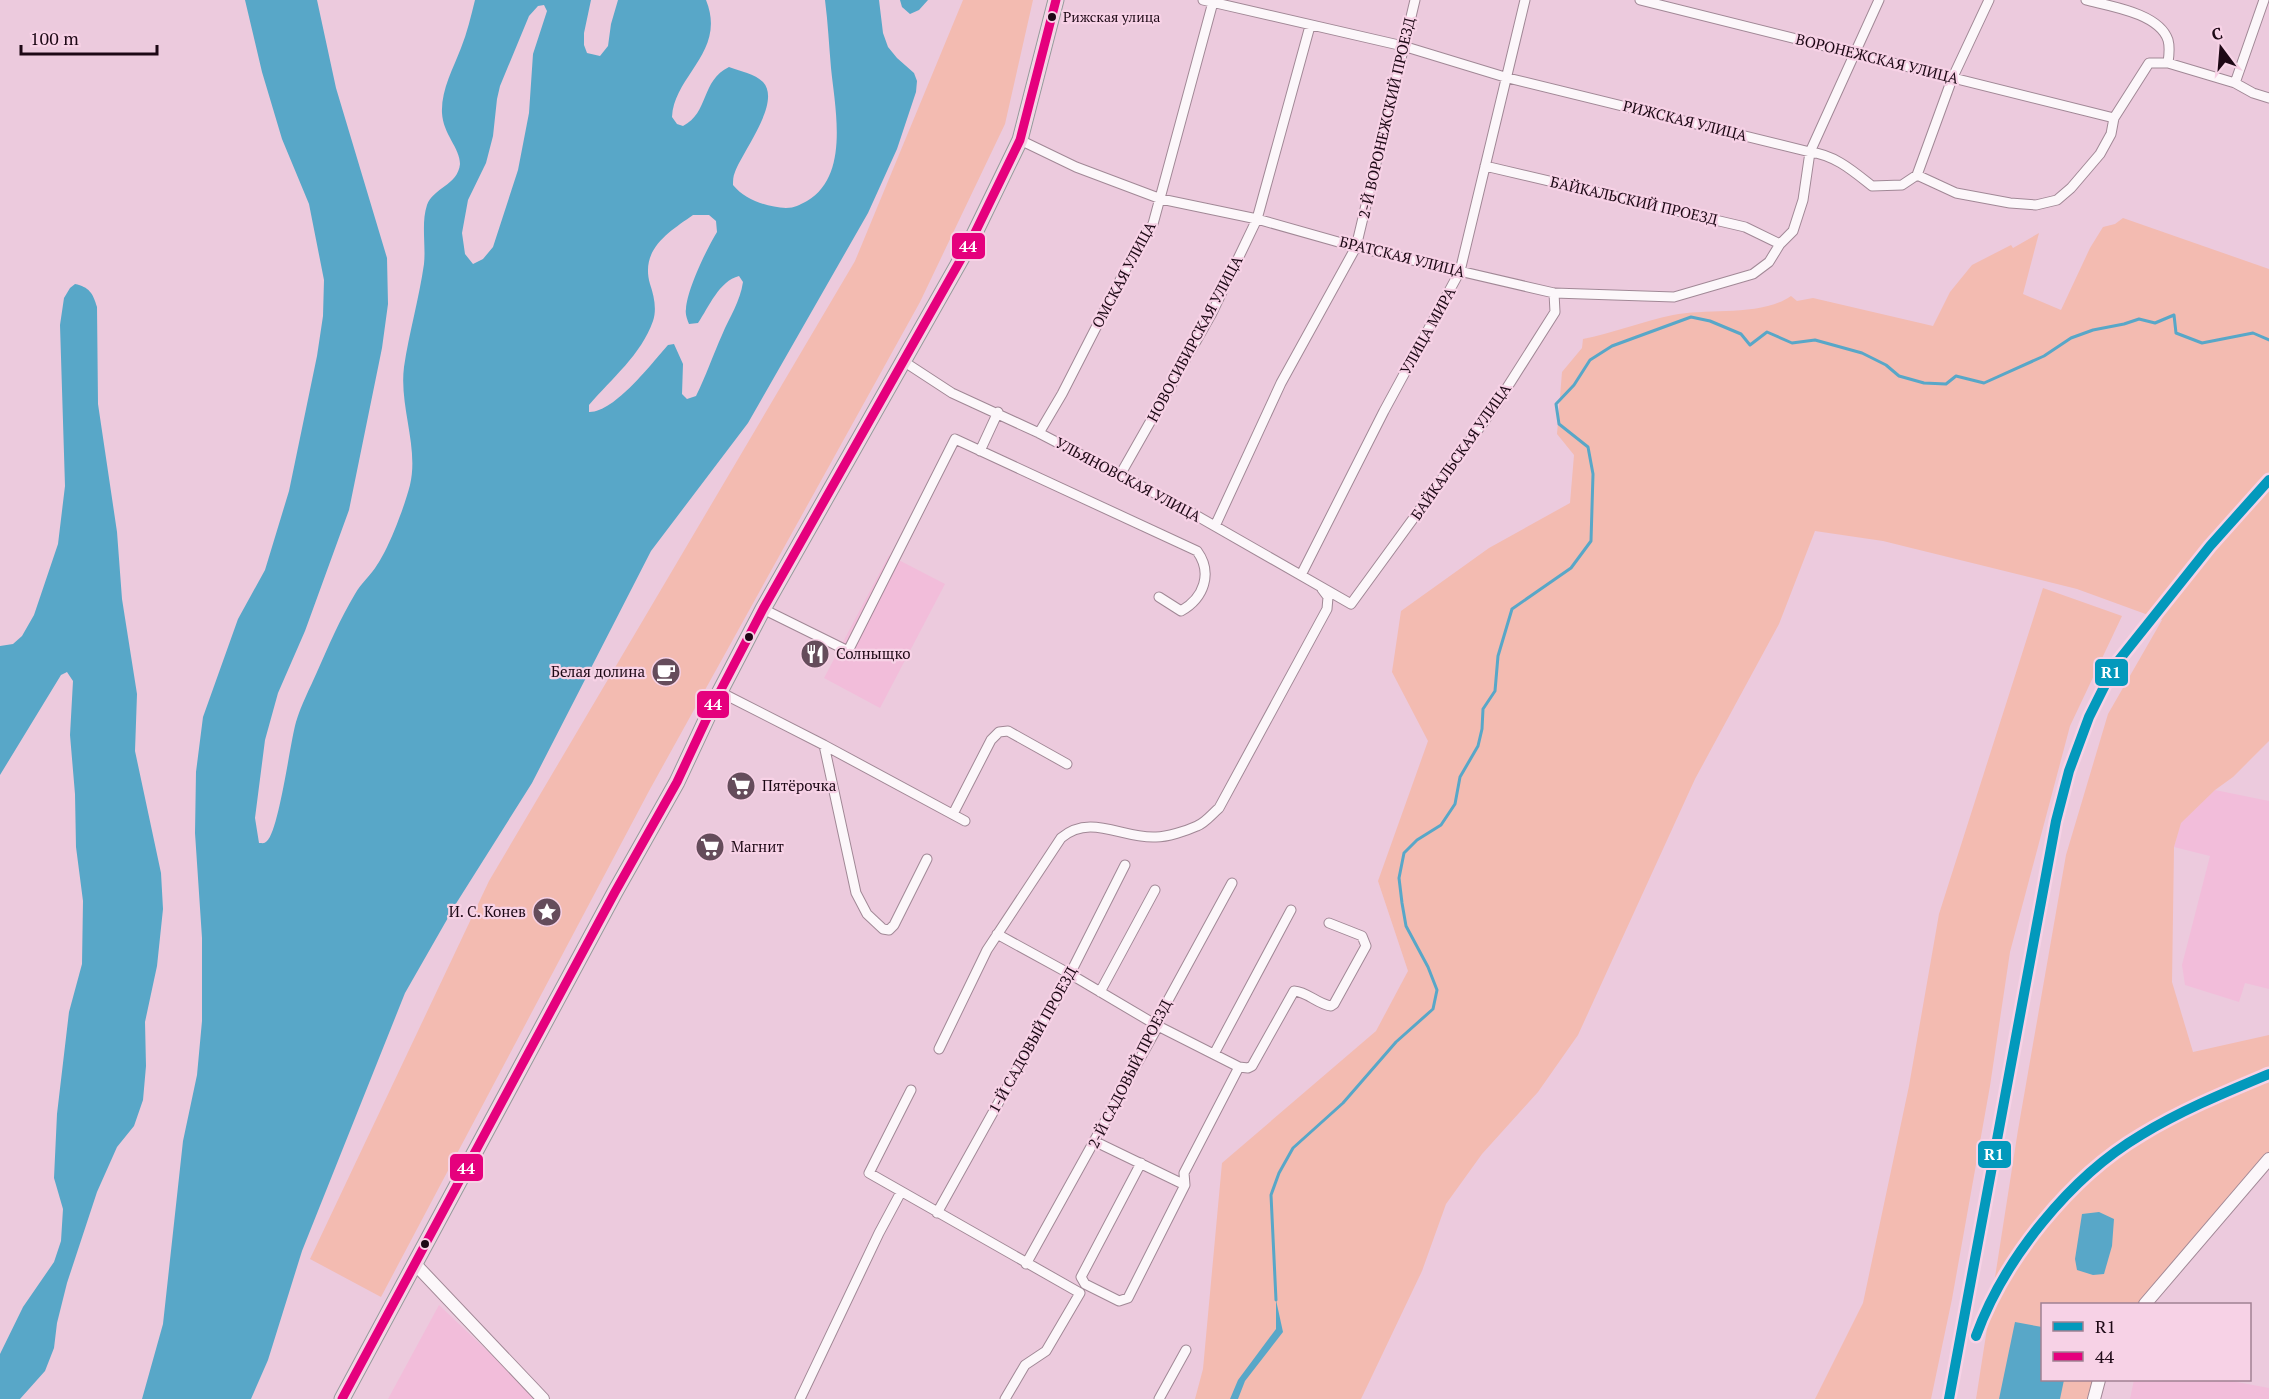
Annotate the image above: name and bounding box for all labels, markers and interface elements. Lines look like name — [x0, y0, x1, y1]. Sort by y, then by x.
place label: Рижская улица — [1063, 7, 1160, 26]
marker: Рижская улица — [1046, 11, 1058, 23]
street label: 2-Й ВОРОНЕЖСКИЙ ПРОЕЗД — [1353, 15, 1419, 220]
scale bar — [21, 18, 158, 56]
north arrow — [2191, 18, 2251, 78]
text: С — [2209, 22, 2225, 46]
text: 100 m — [30, 26, 79, 50]
street label: ВОРОНЕЖСКАЯ УЛИЦА — [1794, 28, 1961, 88]
street label: РИЖСКАЯ УЛИЦА — [1621, 95, 1750, 145]
street label: БАЙКАЛЬСКИЙ ПРОЕЗД — [1548, 171, 1721, 229]
street label: ОМСКАЯ УЛИЦА — [1087, 217, 1160, 331]
street label: БРАТСКАЯ УЛИЦА — [1338, 231, 1468, 281]
line badge: 44 — [951, 232, 986, 260]
text: 44 — [959, 235, 977, 257]
street label: НОВОСИБИРСКАЯ УЛИЦА — [1142, 251, 1247, 425]
street label: УЛИЦА МИРА — [1395, 283, 1460, 378]
street label: БАЙКАЛЬСКАЯ УЛИЦА — [1406, 379, 1515, 523]
street label: УЛЬЯНОВСКАЯ УЛИЦА — [1052, 432, 1206, 526]
unlabelled marker — [743, 631, 755, 643]
restaurant icon: Солныщко — [799, 638, 831, 670]
place label: Солныщко — [836, 643, 911, 663]
cafe icon: Белая долина — [650, 656, 682, 688]
line badge: R1 — [2094, 658, 2129, 687]
place label: Белая долина — [551, 661, 645, 681]
text: R1 — [2101, 661, 2121, 683]
line badge: 44 — [696, 690, 730, 719]
text: 44 — [704, 693, 722, 715]
supermarket icon: Пятёрочка — [725, 770, 757, 802]
place label: Пятёрочка — [762, 775, 837, 795]
supermarket icon: Магнит — [694, 831, 726, 863]
place label: Магнит — [731, 836, 784, 856]
place icon: И. С. Конев — [531, 896, 563, 928]
place label: И. С. Конев — [449, 901, 526, 921]
street label: 1-Й САДОВЫЙ ПРОЕЗД — [983, 962, 1081, 1116]
street label: 2-Й САДОВЫЙ ПРОЕЗД — [1083, 995, 1176, 1151]
line badge: R1 — [1977, 1140, 2012, 1169]
text: R1 — [1984, 1143, 2004, 1165]
line badge: 44 — [449, 1153, 484, 1182]
text: 44 — [457, 1157, 475, 1179]
unlabelled marker — [419, 1238, 431, 1250]
legend — [2041, 1303, 2251, 1381]
text: R1 — [2095, 1314, 2116, 1338]
text: 44 — [2095, 1344, 2115, 1368]

